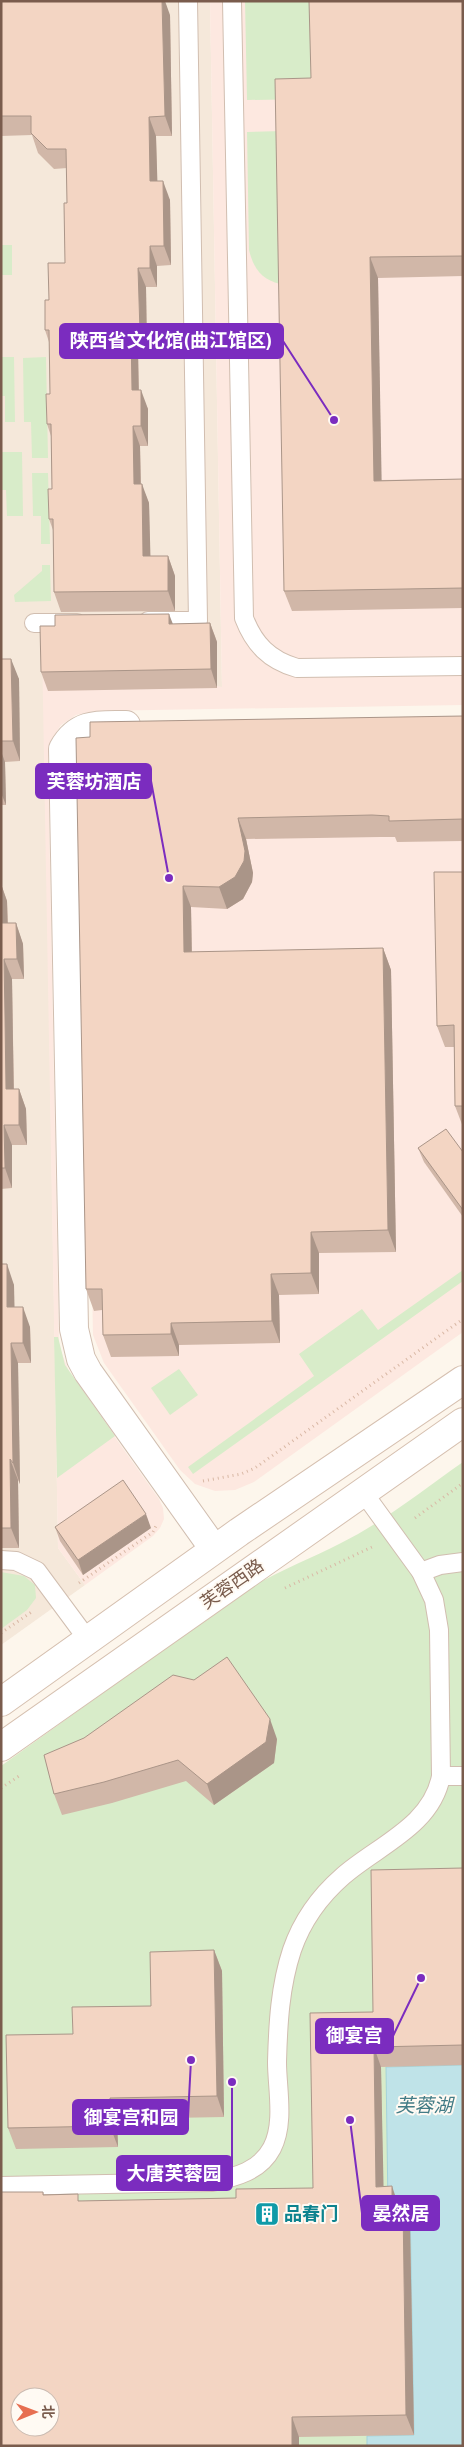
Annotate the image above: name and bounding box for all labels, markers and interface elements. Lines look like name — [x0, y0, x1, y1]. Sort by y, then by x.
callout: 陕西省文化馆(曲江馆区) — [60, 324, 283, 358]
text: 陕西省文化馆(曲江馆区) — [70, 329, 272, 351]
callout: 芙蓉坊酒店 — [36, 764, 151, 798]
text: 芙蓉坊酒店 — [46, 770, 142, 792]
street label: 芙蓉西路 — [196, 1554, 267, 1613]
callout: 御宴宫 — [316, 2019, 393, 2053]
text: 御宴宫 — [325, 2024, 383, 2046]
water label: 芙蓉湖 — [395, 2094, 455, 2116]
callout: 御宴宫和园 — [73, 2100, 188, 2134]
text: 御宴宫和园 — [83, 2106, 179, 2128]
callout: 大唐芙蓉园 — [117, 2156, 232, 2190]
text: 大唐芙蓉园 — [126, 2162, 222, 2184]
callout: 晏然居 — [362, 2196, 439, 2230]
building icon: 品春门 — [254, 2201, 280, 2227]
text: 晏然居 — [372, 2202, 430, 2224]
place label: 品春门 — [284, 2203, 338, 2224]
north arrow — [10, 2387, 60, 2437]
text: 北 — [40, 2405, 56, 2419]

